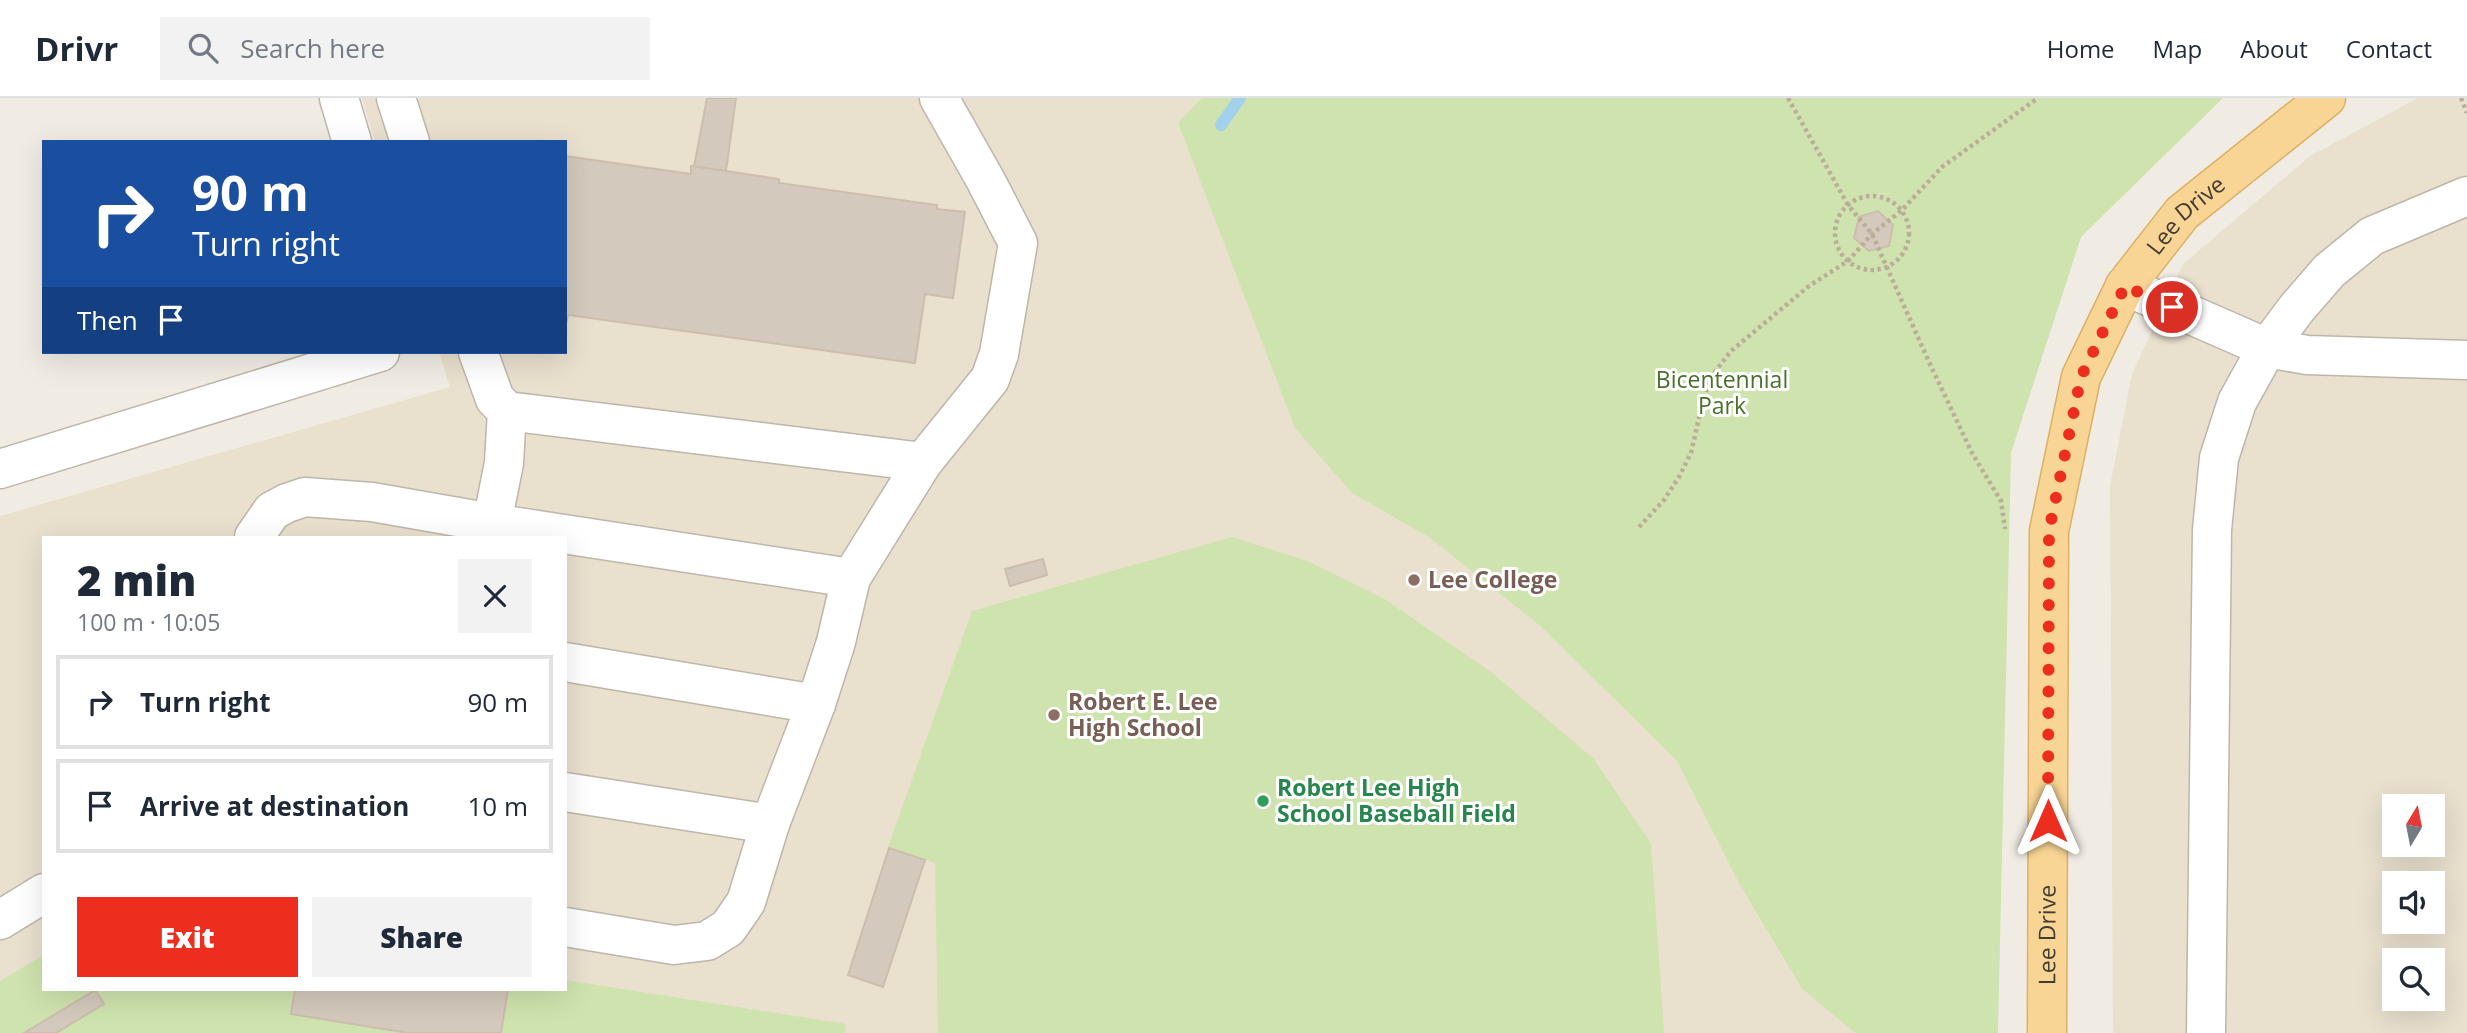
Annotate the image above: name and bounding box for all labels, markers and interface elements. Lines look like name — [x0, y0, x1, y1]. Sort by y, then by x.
search box — [160, 17, 650, 80]
text: Drivr — [35, 26, 118, 71]
icon: search — [184, 29, 222, 67]
text: Search here — [240, 30, 385, 66]
text: Home — [2047, 32, 2115, 65]
text: Map — [2153, 32, 2202, 65]
text: About — [2240, 32, 2308, 65]
text: Contact — [2346, 32, 2432, 65]
text: 90 m — [192, 159, 309, 225]
icon: right — [77, 168, 168, 259]
street label: Lee Drive — [2138, 168, 2231, 261]
text: Turn right — [192, 222, 340, 265]
pin — [2142, 277, 2202, 337]
icon: arrive — [2153, 288, 2191, 326]
icon: arrive — [152, 301, 190, 339]
text: Then — [77, 302, 138, 338]
park label: Bicentennial Park — [1656, 363, 1788, 421]
text: 2 min — [77, 551, 196, 608]
button: close — [458, 559, 532, 633]
place label: Lee College — [1428, 563, 1557, 595]
marker: Lee College — [1406, 572, 1422, 588]
text: 100 m · 10:05 — [77, 606, 220, 638]
icon: right — [81, 683, 119, 721]
text: Turn right — [140, 684, 271, 720]
text: 90 m — [467, 684, 528, 720]
place label: Robert E. Lee High School — [1068, 685, 1218, 743]
marker: Robert E. Lee High School — [1046, 707, 1062, 723]
place label: Robert Lee High School Baseball Field — [1277, 771, 1516, 829]
position arrow — [2011, 784, 2085, 858]
icon: arrive — [81, 787, 119, 825]
text: Arrive at destination — [140, 788, 409, 824]
text: 10 m — [467, 788, 528, 824]
marker: Robert Lee High School Baseball Field — [1255, 793, 1271, 809]
north arrow — [2382, 794, 2445, 858]
map controls — [2382, 794, 2445, 1011]
button: sound — [2382, 871, 2445, 934]
street label: Lee Drive — [2030, 885, 2063, 985]
button: Exit — [77, 897, 298, 977]
button: Share — [312, 897, 532, 977]
button: search — [2382, 948, 2445, 1011]

